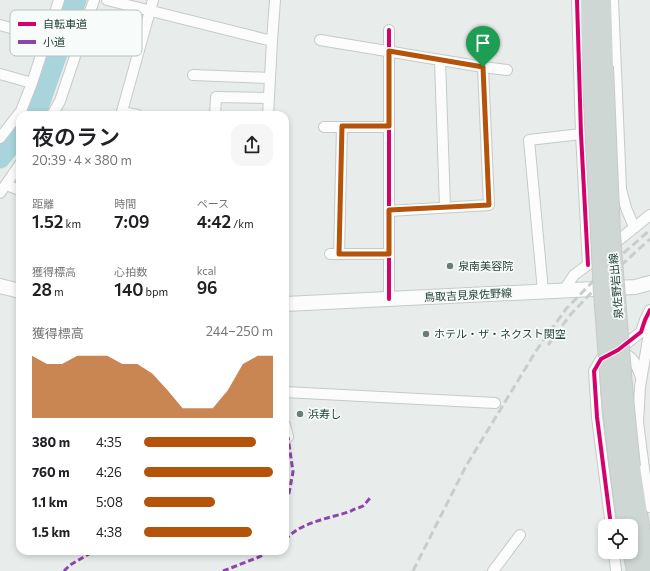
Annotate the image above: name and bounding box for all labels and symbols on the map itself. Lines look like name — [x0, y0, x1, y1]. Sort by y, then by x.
legend — [10, 10, 142, 56]
text: 自転車道 — [43, 17, 87, 30]
pin — [466, 26, 500, 67]
text: 小道 — [43, 35, 65, 48]
street label: 泉佐野岩出線 — [606, 253, 625, 319]
place label: 泉南美容院 — [458, 259, 513, 272]
marker: 泉南美容院 — [445, 261, 455, 271]
street label: 鳥取吉見泉佐野線 — [424, 286, 512, 303]
place label: ホテル・ザ・ネクスト関空 — [434, 327, 566, 340]
marker: ホテル・ザ・ネクスト関空 — [421, 329, 431, 339]
place label: 浜寿し — [308, 407, 341, 420]
marker: 浜寿し — [295, 409, 305, 419]

